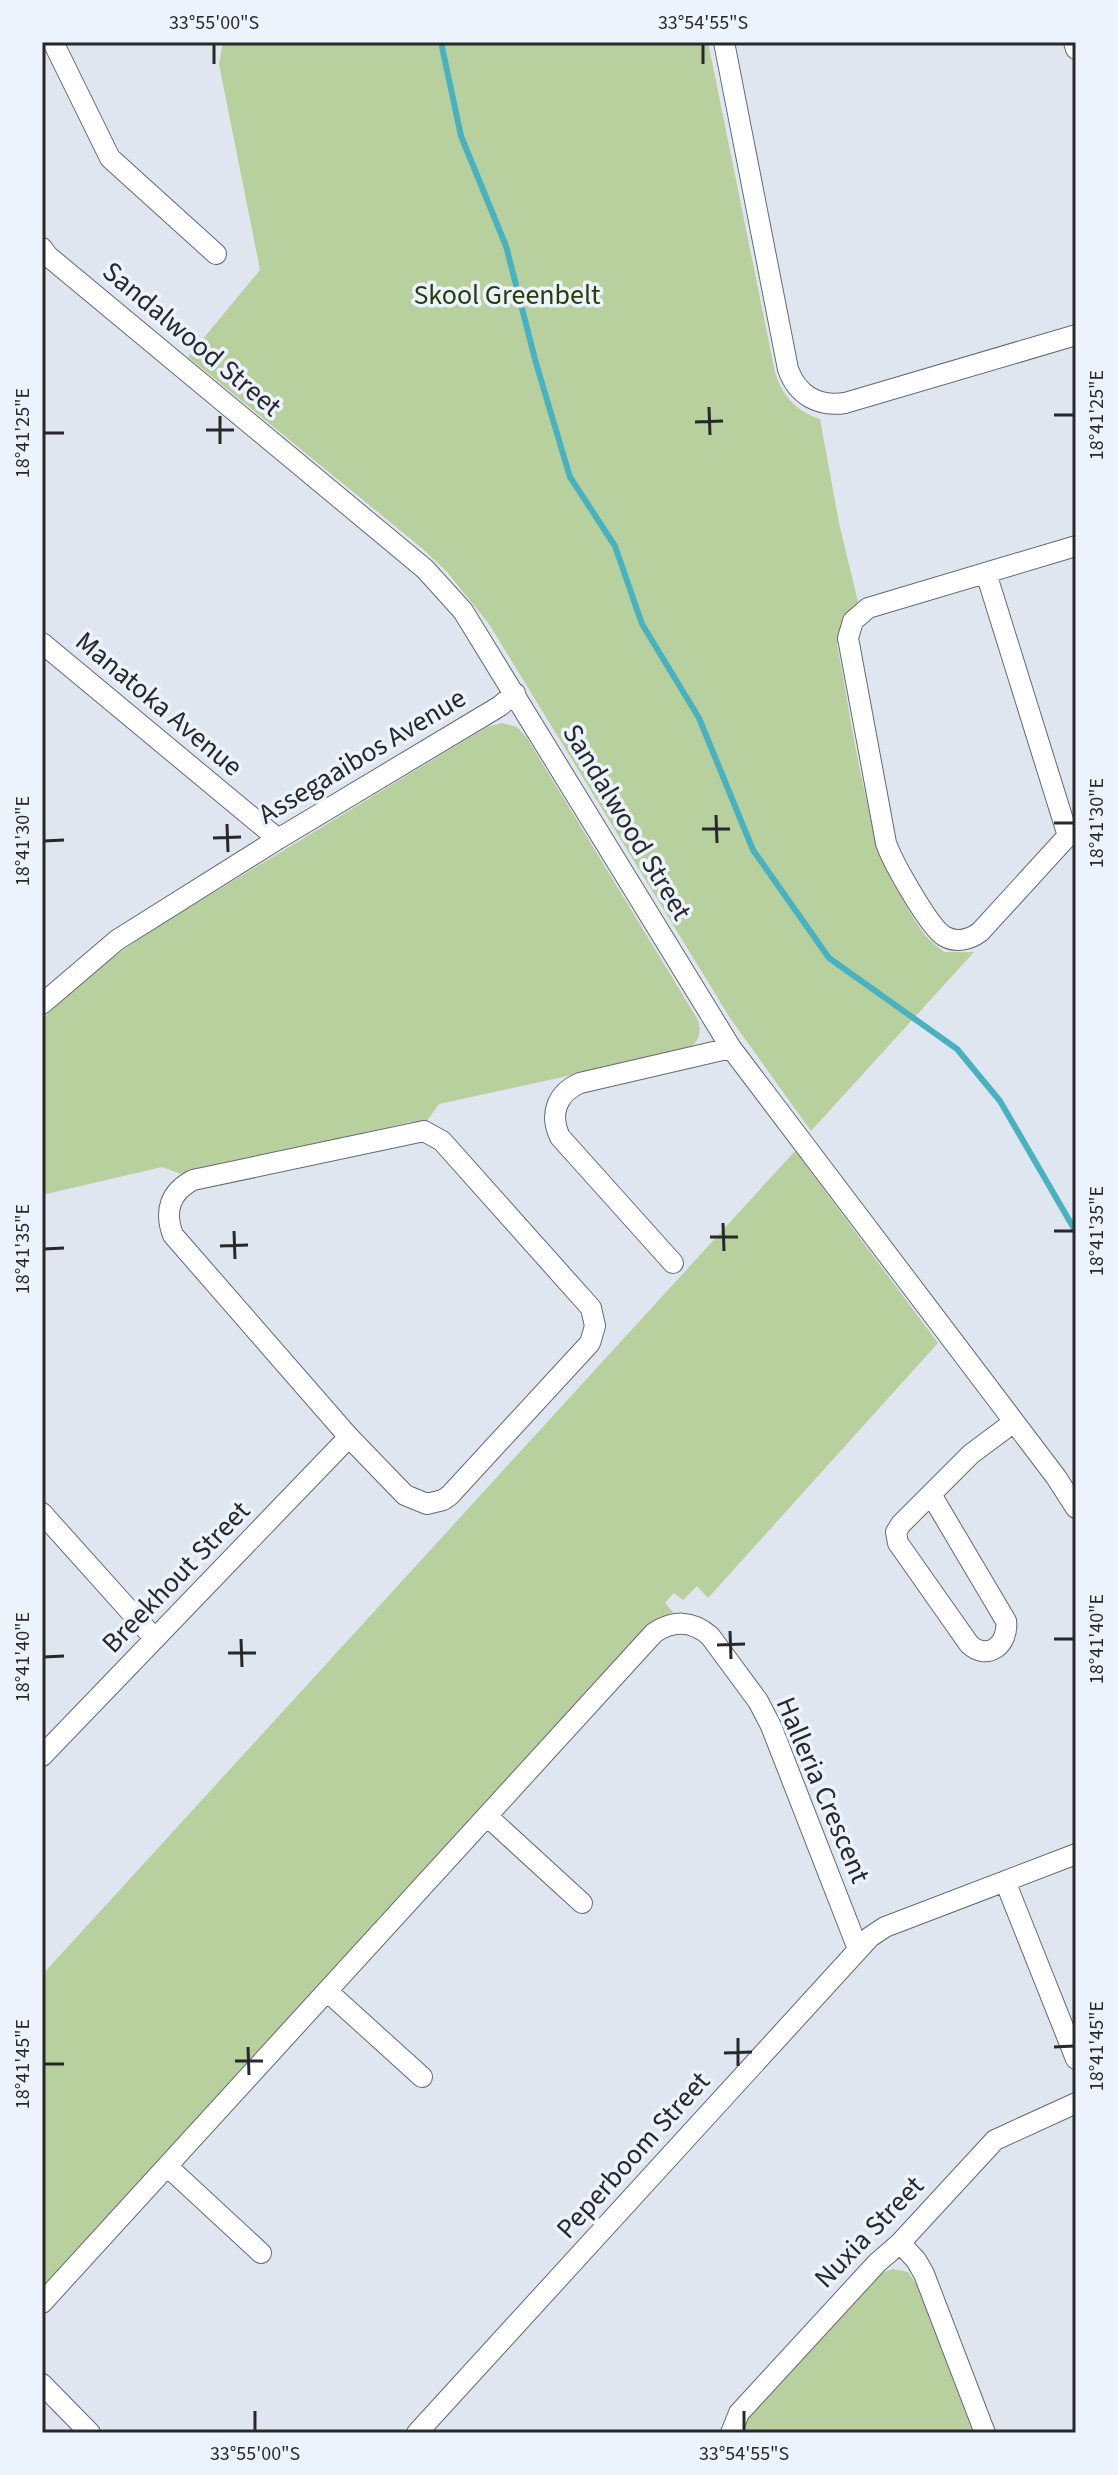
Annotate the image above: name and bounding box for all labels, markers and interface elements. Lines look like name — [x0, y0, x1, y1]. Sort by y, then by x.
text: 33°55'00"S — [169, 9, 259, 37]
text: 33°54'55"S — [658, 9, 748, 37]
street label: Sandalwood Street — [94, 252, 291, 426]
park label: Skool Greenbelt — [413, 275, 601, 315]
text: 18°41'25"E — [1083, 370, 1111, 460]
text: 18°41'25"E — [9, 388, 37, 478]
street label: Manatoka Avenue — [67, 622, 251, 786]
street label: Assegaaibos Avenue — [251, 678, 473, 834]
street label: Sandalwood Street — [552, 716, 702, 928]
text: 18°41'30"E — [1083, 778, 1111, 868]
text: 18°41'30"E — [9, 796, 37, 886]
text: 18°41'35"E — [1083, 1186, 1111, 1276]
text: 18°41'35"E — [9, 1204, 37, 1294]
street label: Breekhout Street — [93, 1491, 260, 1662]
text: 18°41'40"E — [1083, 1594, 1111, 1684]
text: 18°41'40"E — [9, 1612, 37, 1702]
street label: Halleria Crescent — [766, 1691, 880, 1890]
text: 18°41'45"E — [1083, 2001, 1111, 2091]
text: 18°41'45"E — [9, 2019, 37, 2109]
street label: Peperboom Street — [547, 2062, 719, 2248]
street label: Nuxia Street — [805, 2166, 933, 2297]
text: 33°55'00"S — [210, 2440, 300, 2468]
text: 33°54'55"S — [699, 2440, 789, 2468]

